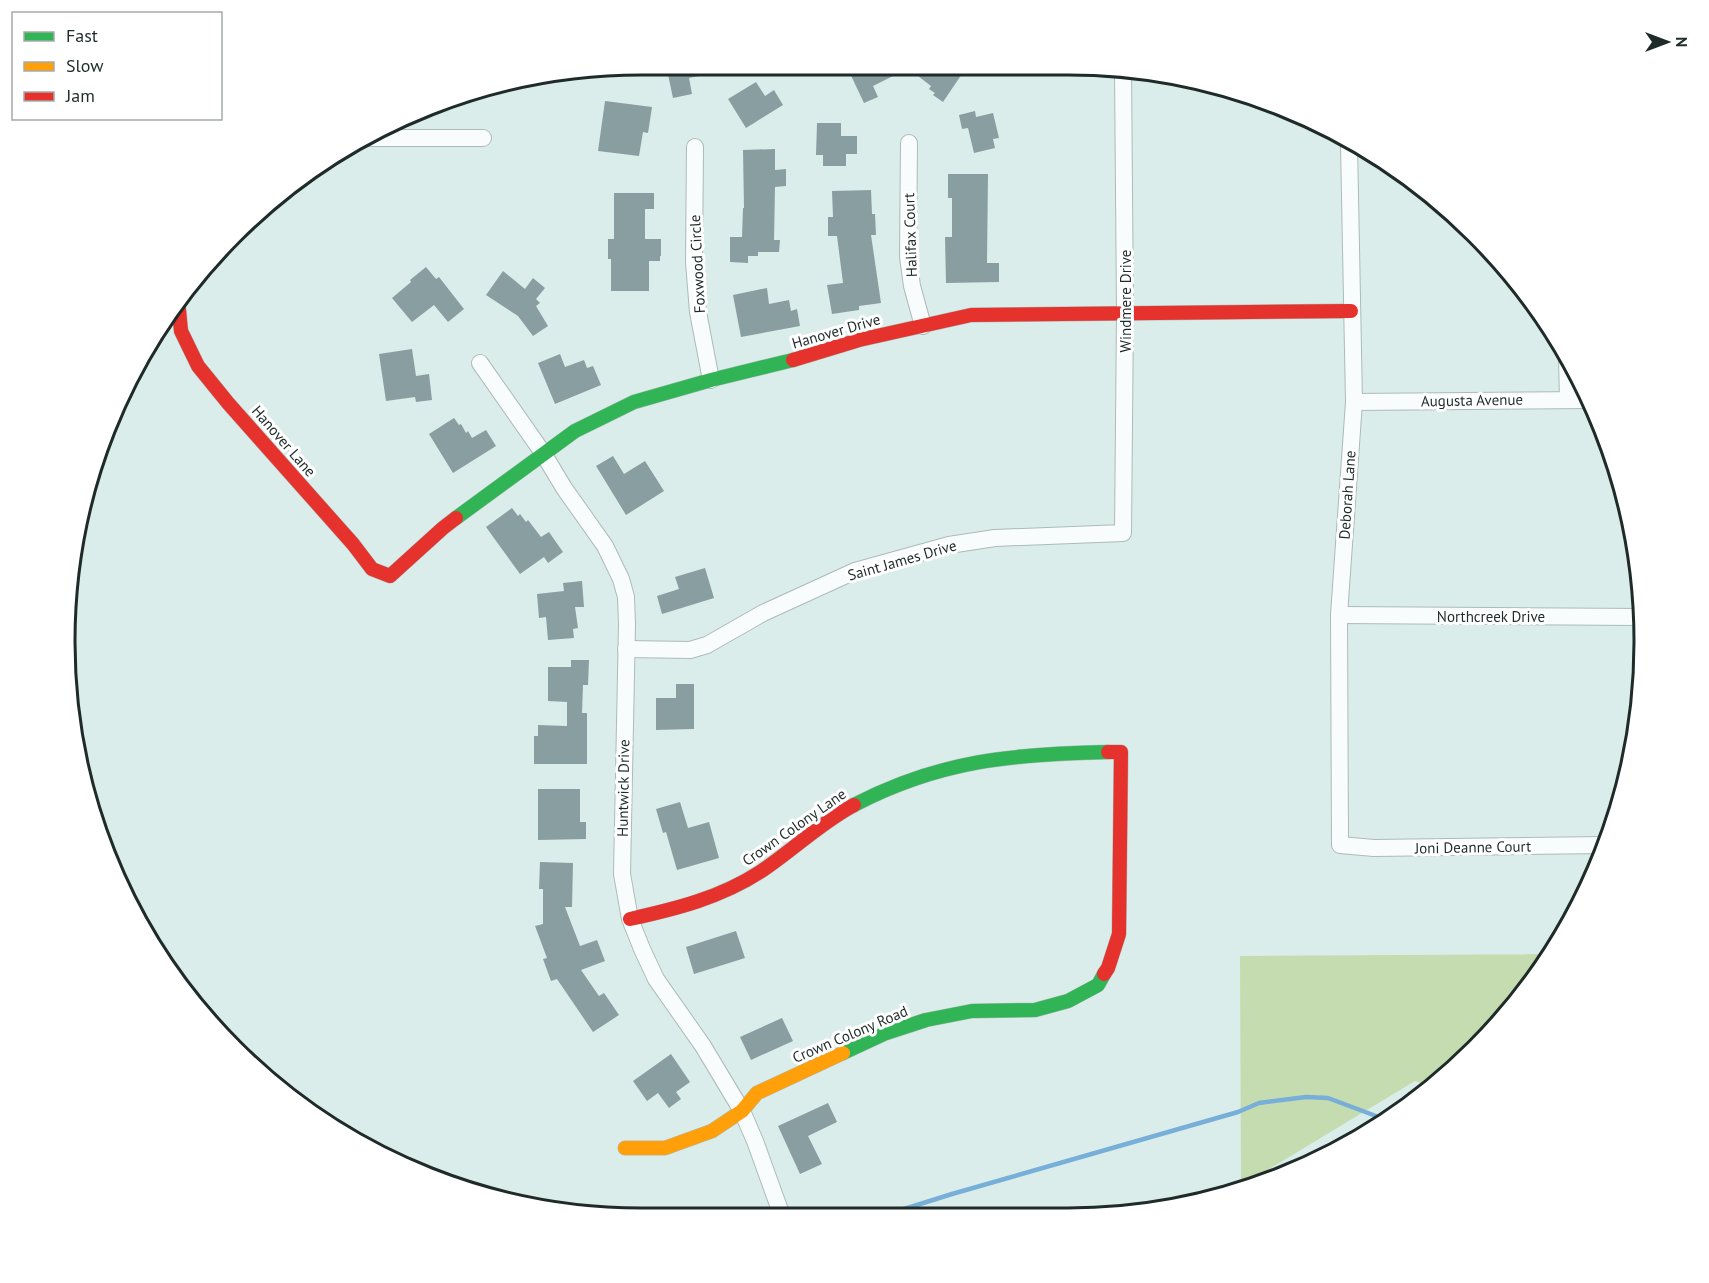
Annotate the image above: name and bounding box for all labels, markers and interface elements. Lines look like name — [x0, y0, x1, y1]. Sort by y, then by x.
legend — [12, 12, 222, 120]
north arrow — [1637, 12, 1697, 72]
text: Fast — [66, 24, 98, 47]
text: N — [1672, 37, 1692, 47]
text: Slow — [66, 54, 104, 77]
text: Jam — [65, 84, 95, 107]
street label: Halifax Court — [899, 193, 921, 277]
street label: Foxwood Circle — [685, 214, 709, 314]
street label: Windmere Drive — [1116, 250, 1135, 352]
street label: Hanover Drive — [790, 309, 882, 353]
street label: Augusta Avenue — [1421, 390, 1523, 410]
street label: Hanover Lane — [248, 402, 320, 480]
street label: Deborah Lane — [1334, 450, 1360, 540]
street label: Saint James Drive — [845, 535, 959, 585]
street label: Northcreek Drive — [1437, 607, 1545, 626]
street label: Huntwick Drive — [613, 739, 633, 837]
street label: Crown Colony Lane — [738, 784, 850, 870]
street label: Joni Deanne Court — [1414, 836, 1531, 858]
street label: Crown Colony Road — [789, 1001, 911, 1067]

